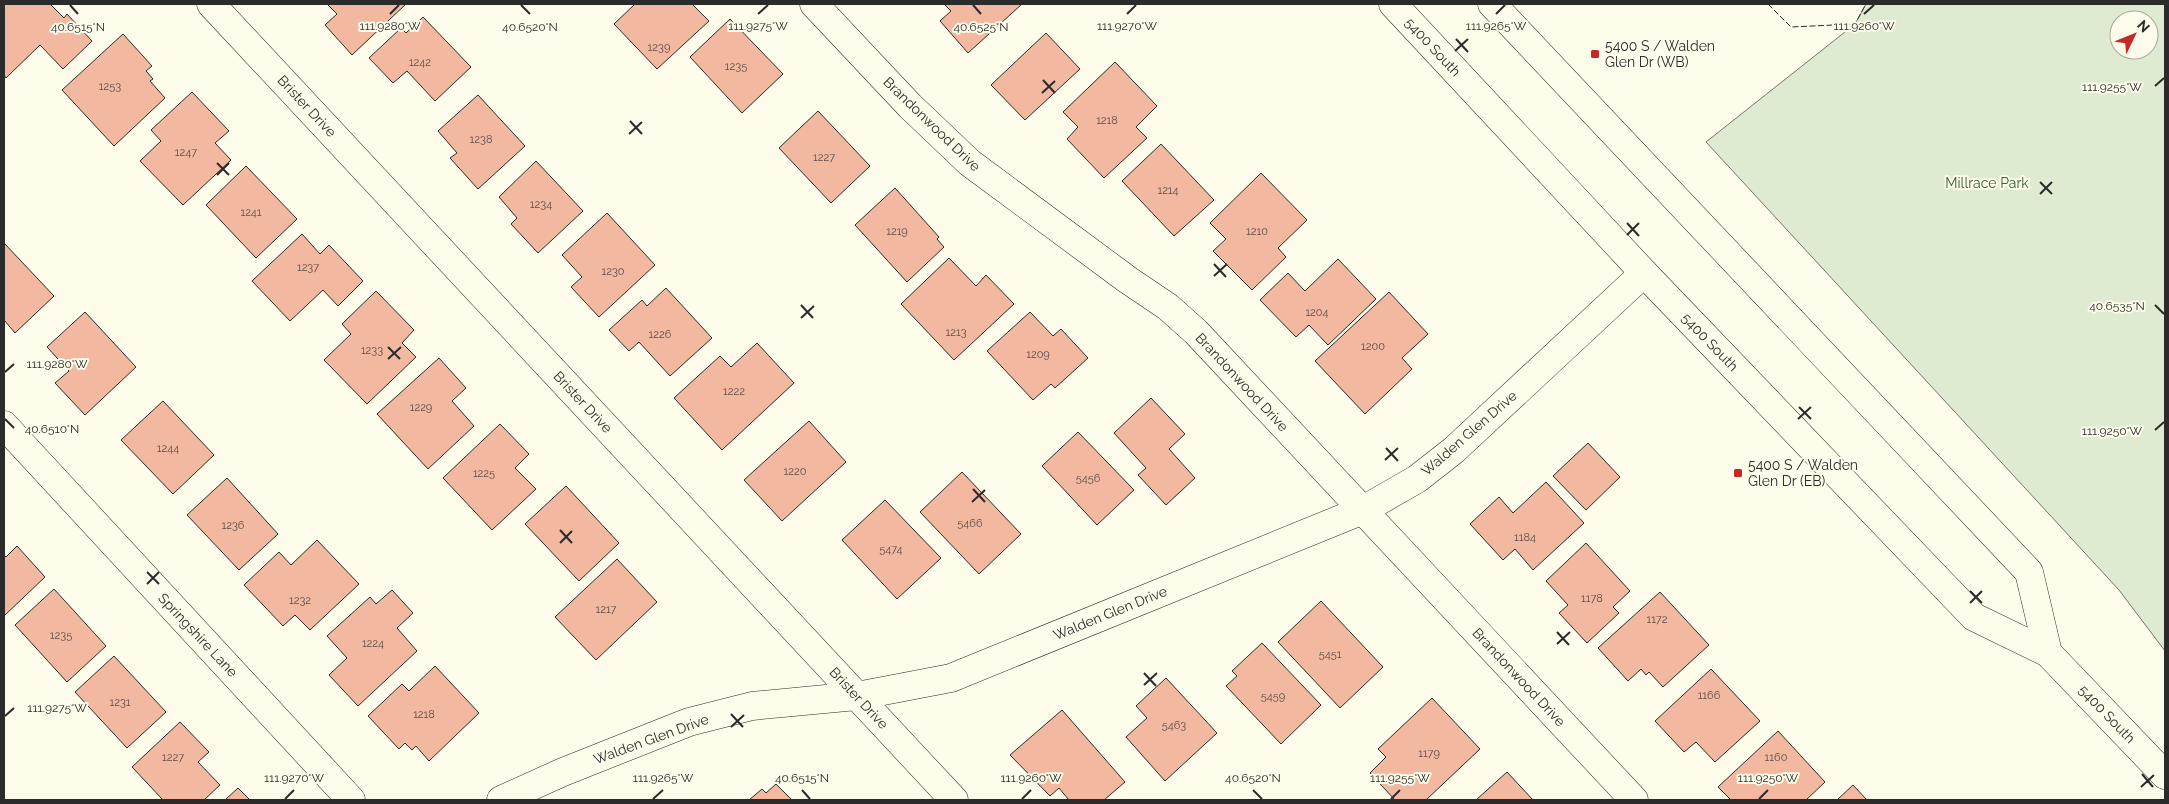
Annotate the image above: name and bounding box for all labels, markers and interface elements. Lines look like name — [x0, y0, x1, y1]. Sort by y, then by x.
north arrow — [2109, 10, 2159, 60]
street label: 5400 South — [1402, 14, 1464, 80]
text: N — [2134, 17, 2153, 35]
text: 111.9280°W — [360, 19, 421, 33]
text: 111.9275°W — [728, 19, 788, 33]
text: 111.9270°W — [1097, 19, 1158, 33]
text: 111.9265°W — [1466, 19, 1527, 33]
text: 111.9260°W — [1833, 19, 1895, 33]
text: 40.6515°N — [51, 20, 105, 34]
text: 40.6520°N — [502, 20, 558, 34]
text: 40.6525°N — [953, 20, 1009, 34]
place label: 5400 S / Walden Glen Dr (WB) — [1605, 38, 1715, 70]
house number: 1239 — [648, 41, 670, 54]
marker: 5400 S / Walden Glen Dr (WB) — [1589, 48, 1601, 60]
house number: 1242 — [409, 56, 431, 69]
house number: 1235 — [725, 60, 747, 73]
street label: Brister Drive — [274, 72, 340, 140]
street label: Brandonwood Drive — [880, 74, 984, 174]
house number: 1253 — [99, 80, 121, 93]
text: 111.9255°W — [2082, 80, 2142, 94]
house number: 1218 — [1096, 114, 1118, 127]
house number: 1238 — [470, 133, 492, 146]
house number: 1247 — [175, 146, 197, 159]
house number: 1227 — [813, 151, 835, 164]
park label: Millrace Park — [1945, 175, 2029, 191]
house number: 1214 — [1157, 184, 1179, 197]
house number: 1234 — [530, 198, 552, 211]
house number: 1241 — [240, 206, 262, 219]
house number: 1219 — [886, 225, 908, 238]
house number: 1210 — [1246, 225, 1268, 238]
house number: 1237 — [297, 261, 319, 274]
house number: 1230 — [601, 265, 625, 278]
text: 40.6535°N — [2089, 299, 2145, 313]
house number: 1204 — [1305, 306, 1329, 319]
street label: 5400 South — [1679, 310, 1741, 374]
house number: 1213 — [945, 326, 967, 339]
house number: 1226 — [649, 328, 672, 341]
street label: Brandonwood Drive — [1192, 330, 1292, 434]
house number: 1200 — [1361, 340, 1385, 353]
house number: 1233 — [361, 344, 383, 357]
house number: 1209 — [1026, 348, 1050, 361]
text: 111.9280°W — [27, 357, 88, 371]
street label: Brister Drive — [550, 368, 616, 436]
house number: 1222 — [723, 385, 745, 398]
street label: Walden Glen Drive — [1418, 387, 1520, 479]
house number: 1229 — [410, 401, 432, 414]
text: 40.6510°N — [25, 422, 79, 436]
text: 111.9250°W — [2082, 424, 2143, 438]
house number: 1244 — [157, 442, 179, 455]
place label: 5400 S / Walden Glen Dr (EB) — [1748, 457, 1858, 489]
house number: 1220 — [784, 465, 807, 478]
house number: 1225 — [473, 467, 495, 480]
marker: 5400 S / Walden Glen Dr (EB) — [1732, 467, 1744, 479]
house number: 5456 — [1076, 472, 1101, 485]
house number: 5466 — [957, 517, 983, 530]
house number: 1236 — [222, 519, 245, 532]
house number: 1184 — [1514, 531, 1536, 544]
house number: 5474 — [879, 543, 903, 556]
street label: Walden Glen Drive — [1051, 583, 1169, 643]
street label: Springshire Lane — [155, 590, 241, 680]
house number: 1178 — [1581, 592, 1603, 605]
house number: 1232 — [289, 594, 311, 607]
house number: 1217 — [596, 603, 617, 616]
house number: 1172 — [1647, 613, 1668, 626]
street label: Brandonwood Drive — [1469, 625, 1569, 729]
house number: 1235 — [50, 629, 72, 642]
house number: 1224 — [362, 637, 384, 650]
house number: 5451 — [1319, 648, 1342, 661]
street label: Brister Drive — [826, 664, 892, 732]
street label: 5400 South — [2076, 682, 2138, 746]
house number: 1166 — [1698, 689, 1721, 702]
house number: 5459 — [1261, 690, 1285, 703]
house number: 1231 — [109, 696, 131, 709]
text: 111.9275°W — [27, 701, 87, 715]
house number: 1218 — [413, 708, 435, 721]
street label: Walden Glen Drive — [591, 711, 711, 767]
house number: 5463 — [1162, 719, 1186, 732]
house number: 1179 — [1418, 747, 1440, 760]
house number: 1227 — [162, 751, 184, 764]
house number: 1160 — [1765, 751, 1788, 764]
text: 111.9270°W — [264, 771, 325, 785]
text: 111.9265°W — [633, 771, 694, 785]
text: 40.6515°N — [775, 771, 829, 785]
text: 111.9260°W — [1000, 771, 1062, 785]
text: 40.6520°N — [1225, 771, 1281, 785]
text: 111.9255°W — [1370, 771, 1430, 785]
text: 111.9250°W — [1738, 771, 1799, 785]

